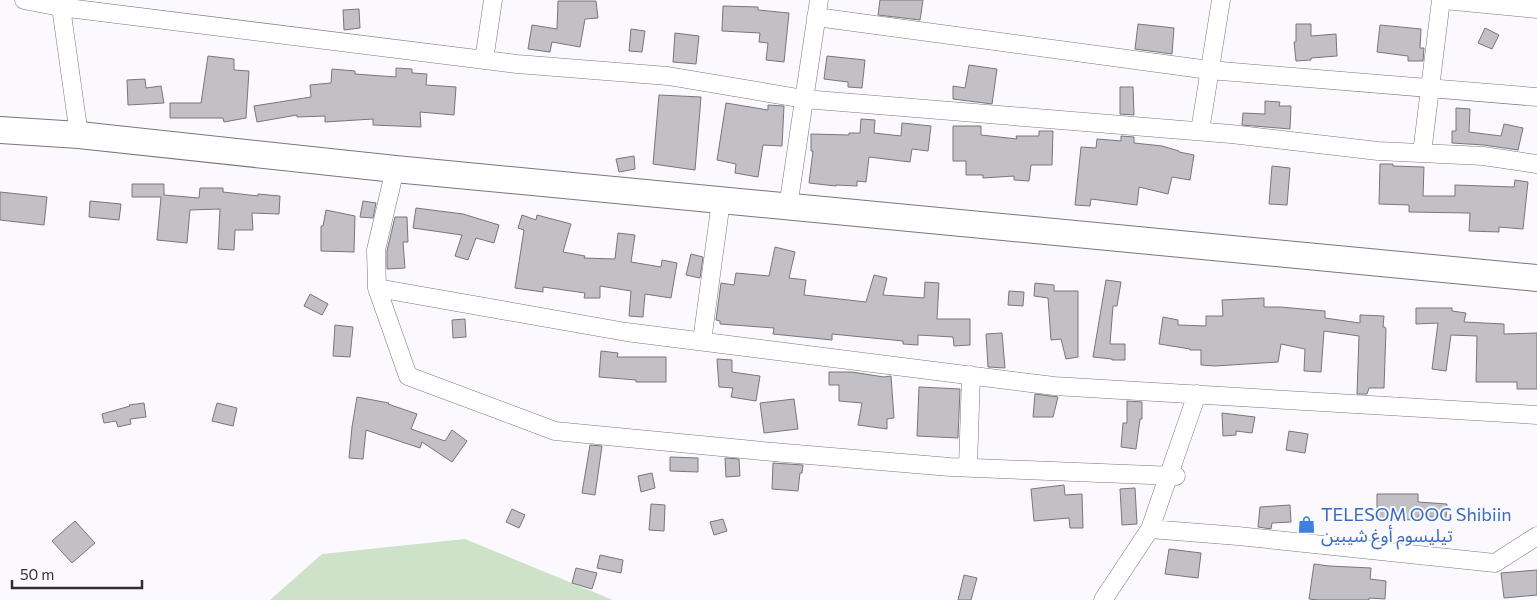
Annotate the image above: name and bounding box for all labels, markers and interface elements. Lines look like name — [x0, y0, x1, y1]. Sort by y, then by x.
place label: TELESOM OOG Shibiin تيليسوم أوغ شيبين — [1321, 503, 1512, 550]
shop icon: TELESOM OOG Shibiin تيليسوم أوغ شيبين — [1297, 515, 1317, 535]
scale bar — [12, 558, 142, 590]
text: 50 m — [20, 565, 54, 583]

